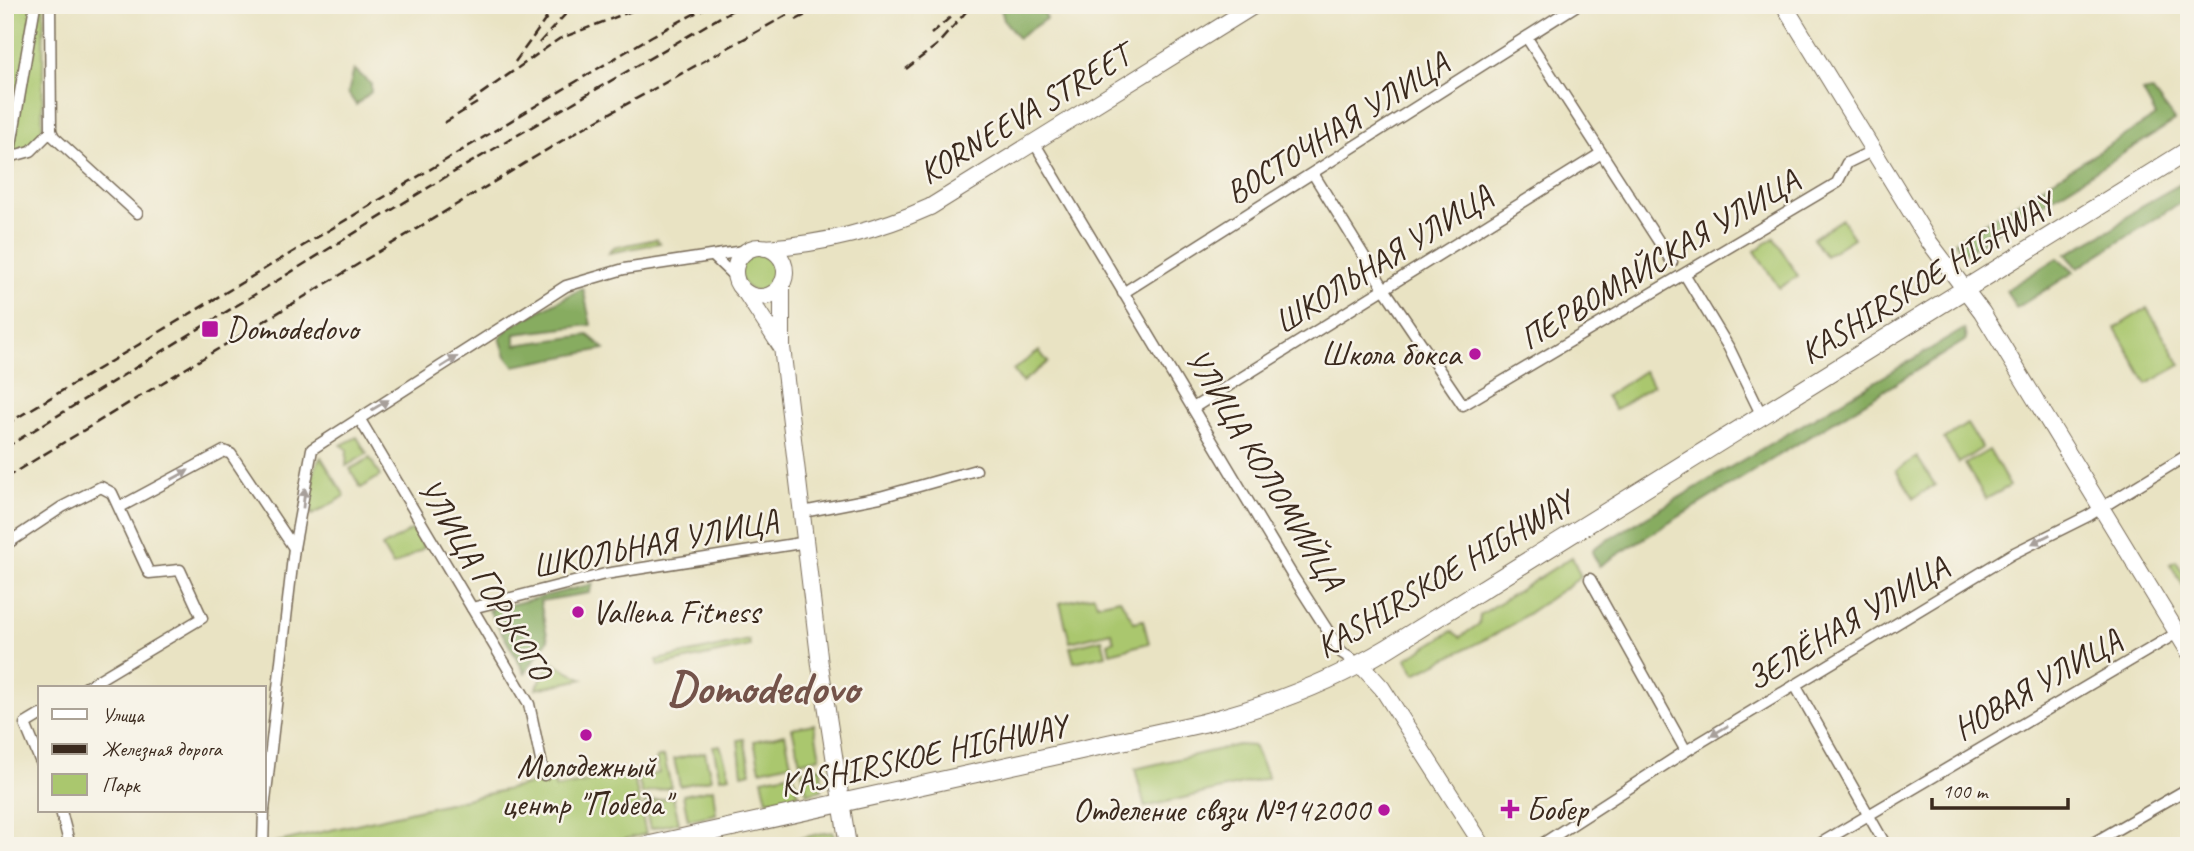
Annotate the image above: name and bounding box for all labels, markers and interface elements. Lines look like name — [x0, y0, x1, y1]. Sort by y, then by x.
street label: KORNEEVA STREET — [911, 31, 1144, 193]
street label: ВОСТОЧНАЯ УЛИЦА — [1218, 42, 1458, 213]
street label: ПЕРВОМАЙСКАЯ УЛИЦА — [1512, 158, 1807, 359]
street label: ШКОЛЬНАЯ УЛИЦА — [1266, 174, 1501, 343]
street label: KASHIRSKOE HIGHWAY — [1792, 180, 2067, 373]
place label: Domodedovo — [226, 308, 362, 350]
marker: Domodedovo — [200, 319, 220, 339]
place label: Школа бокса — [1321, 333, 1464, 375]
street label: УЛИЦА КОЛОМИЙЦА — [1176, 341, 1354, 599]
marker: Школа бокса — [1467, 346, 1483, 362]
one-way arrow — [439, 355, 459, 368]
one-way arrow — [371, 398, 390, 411]
one-way arrow — [171, 469, 190, 481]
street label: УЛИЦА ГОРЬКОГО — [408, 471, 563, 690]
street label: KASHIRSKOE HIGHWAY — [1308, 478, 1585, 667]
one-way arrow — [298, 487, 309, 509]
street label: ШКОЛЬНАЯ УЛИЦА — [529, 498, 783, 587]
one-way arrow — [2031, 534, 2051, 545]
street label: ЗЕЛЁНАЯ УЛИЦА — [1738, 545, 1957, 700]
place label: Vallena Fitness — [592, 591, 762, 633]
marker: Vallena Fitness — [570, 604, 586, 620]
street label: НОВАЯ УЛИЦА — [1945, 618, 2130, 749]
district label: Domodedovo — [667, 658, 863, 717]
legend — [38, 686, 266, 812]
text: Улица — [102, 702, 145, 728]
street label: KASHIRSKOE HIGHWAY — [776, 703, 1076, 806]
one-way arrow — [1710, 725, 1729, 737]
marker: Молодежный центр "Победа" — [578, 727, 594, 743]
text: Железная дорога — [102, 736, 223, 762]
place label: Молодежный центр "Победа" — [502, 745, 677, 825]
scale bar — [1932, 767, 2068, 811]
text: Парк — [102, 772, 142, 798]
text: 100 m — [1942, 778, 1989, 804]
place label: Бобер — [1526, 788, 1590, 830]
place label: Отделение связи №142000 — [1073, 789, 1372, 831]
marker: Бобер — [1500, 799, 1520, 819]
marker: Отделение связи №142000 — [1376, 802, 1392, 818]

